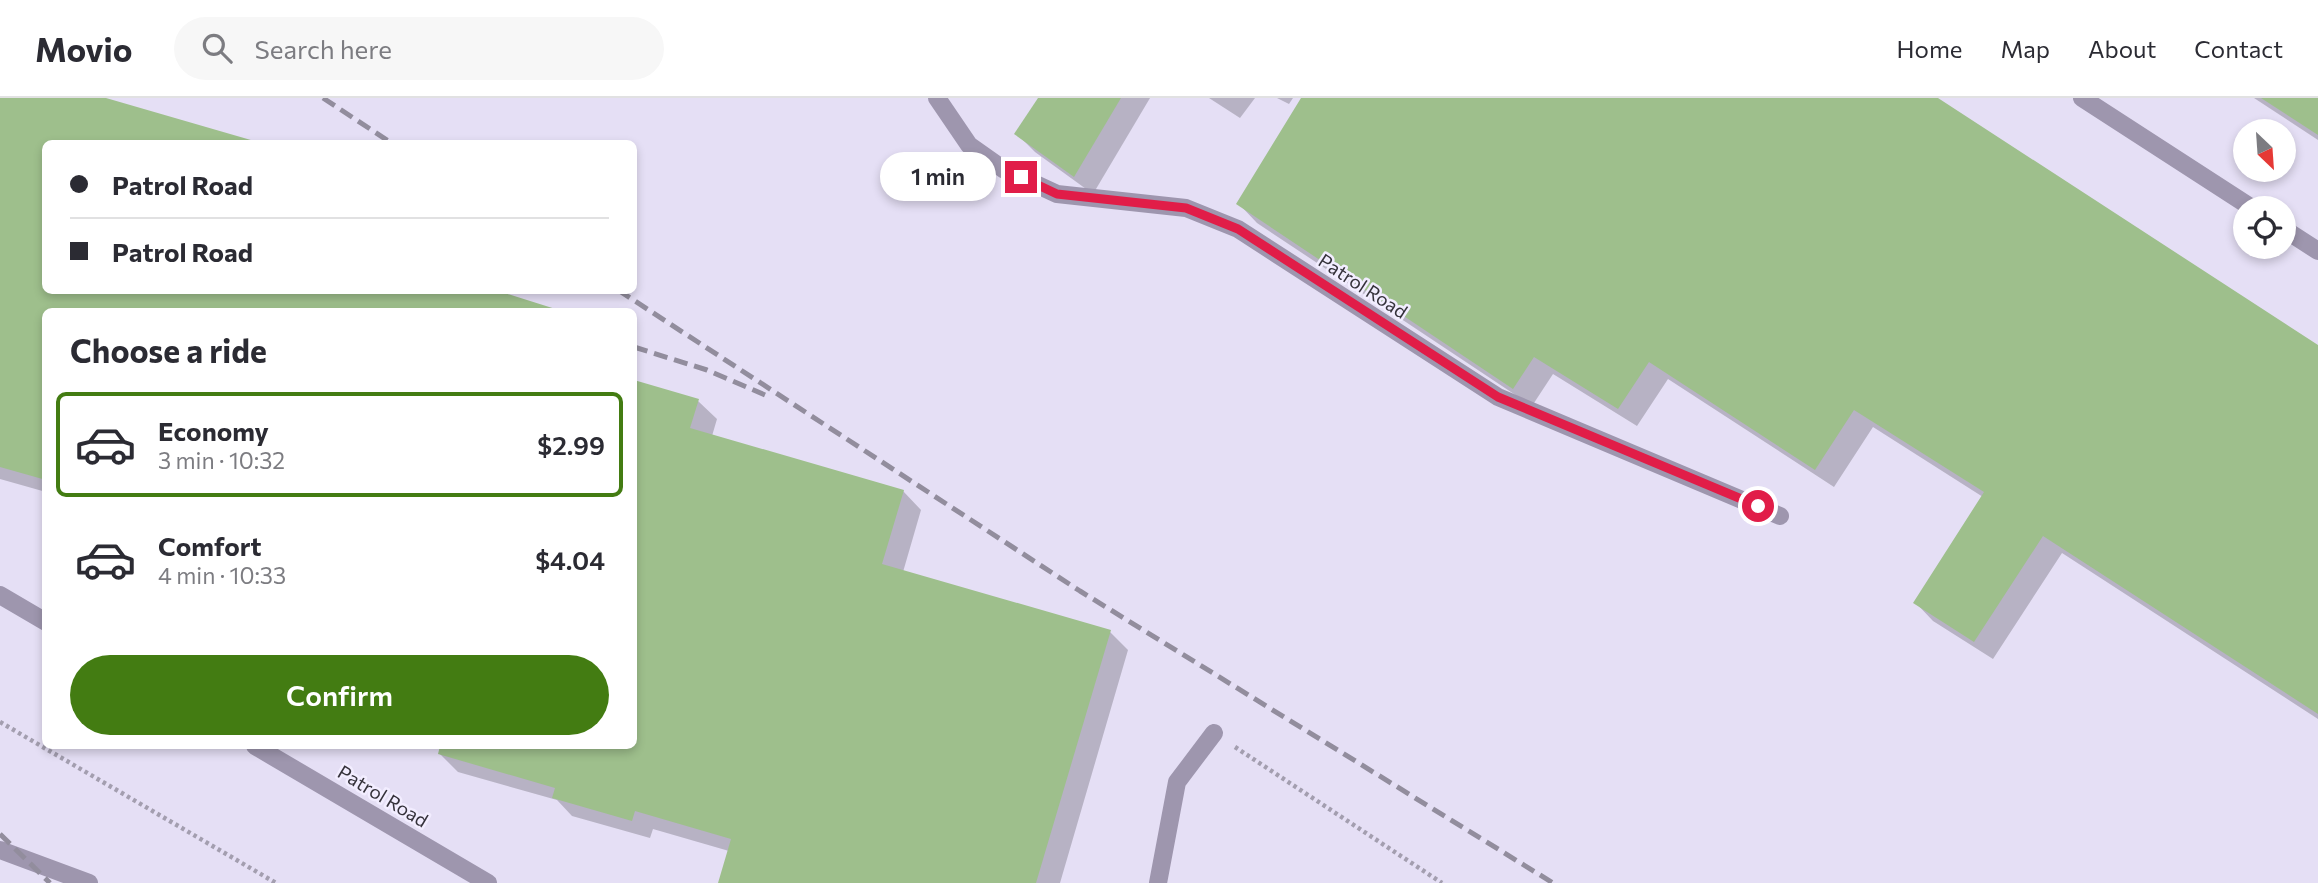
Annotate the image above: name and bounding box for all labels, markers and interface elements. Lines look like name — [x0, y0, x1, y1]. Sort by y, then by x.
search box — [174, 17, 664, 80]
text: Movio — [35, 28, 132, 69]
icon: search — [198, 29, 236, 67]
text: Search here — [254, 33, 392, 64]
text: Home — [1897, 34, 1963, 63]
text: Map — [2001, 34, 2050, 63]
text: About — [2088, 34, 2156, 63]
text: Contact — [2194, 34, 2283, 63]
north arrow — [2233, 119, 2296, 182]
map controls — [2233, 119, 2296, 259]
callout: 1 min — [881, 153, 996, 202]
route end — [1005, 161, 1037, 193]
text: 1 min — [911, 162, 965, 190]
text: Patrol Road — [112, 169, 253, 200]
button: locate — [2233, 196, 2296, 259]
text: Patrol Road — [112, 236, 253, 267]
street label: Patrol Road — [1315, 248, 1412, 323]
text: Choose a ride — [70, 330, 267, 370]
icon: car — [74, 413, 137, 476]
text: Economy — [158, 415, 269, 446]
text: $2.99 — [537, 429, 605, 460]
text: 3 min · 10:32 — [158, 446, 285, 474]
route start — [1742, 490, 1774, 522]
icon: car — [74, 528, 137, 591]
text: Comfort — [158, 530, 261, 561]
text: $4.04 — [535, 544, 605, 575]
text: 4 min · 10:33 — [158, 561, 286, 589]
button: Confirm — [70, 655, 609, 735]
street label: Patrol Road — [334, 760, 433, 831]

